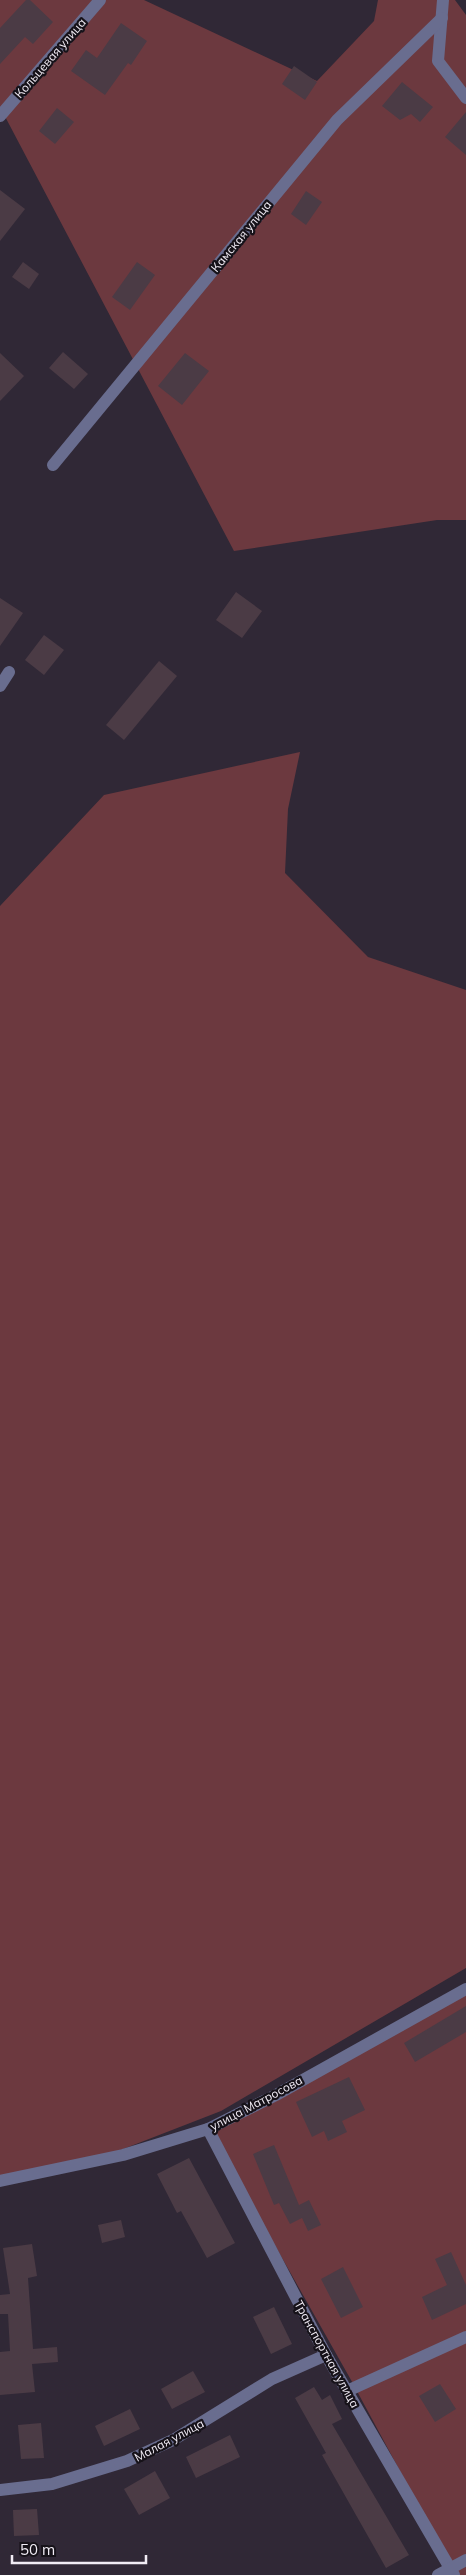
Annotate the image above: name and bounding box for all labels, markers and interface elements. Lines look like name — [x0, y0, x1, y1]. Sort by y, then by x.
street label: Кольцевая улица — [11, 15, 89, 101]
street label: Камская улица — [208, 197, 274, 275]
street label: улица Матросова — [207, 2072, 305, 2134]
street label: Транспортная улица — [291, 2298, 363, 2410]
street label: Малая улица — [132, 2415, 206, 2465]
scale bar — [12, 2532, 146, 2564]
text: 50 m — [20, 2540, 55, 2559]

